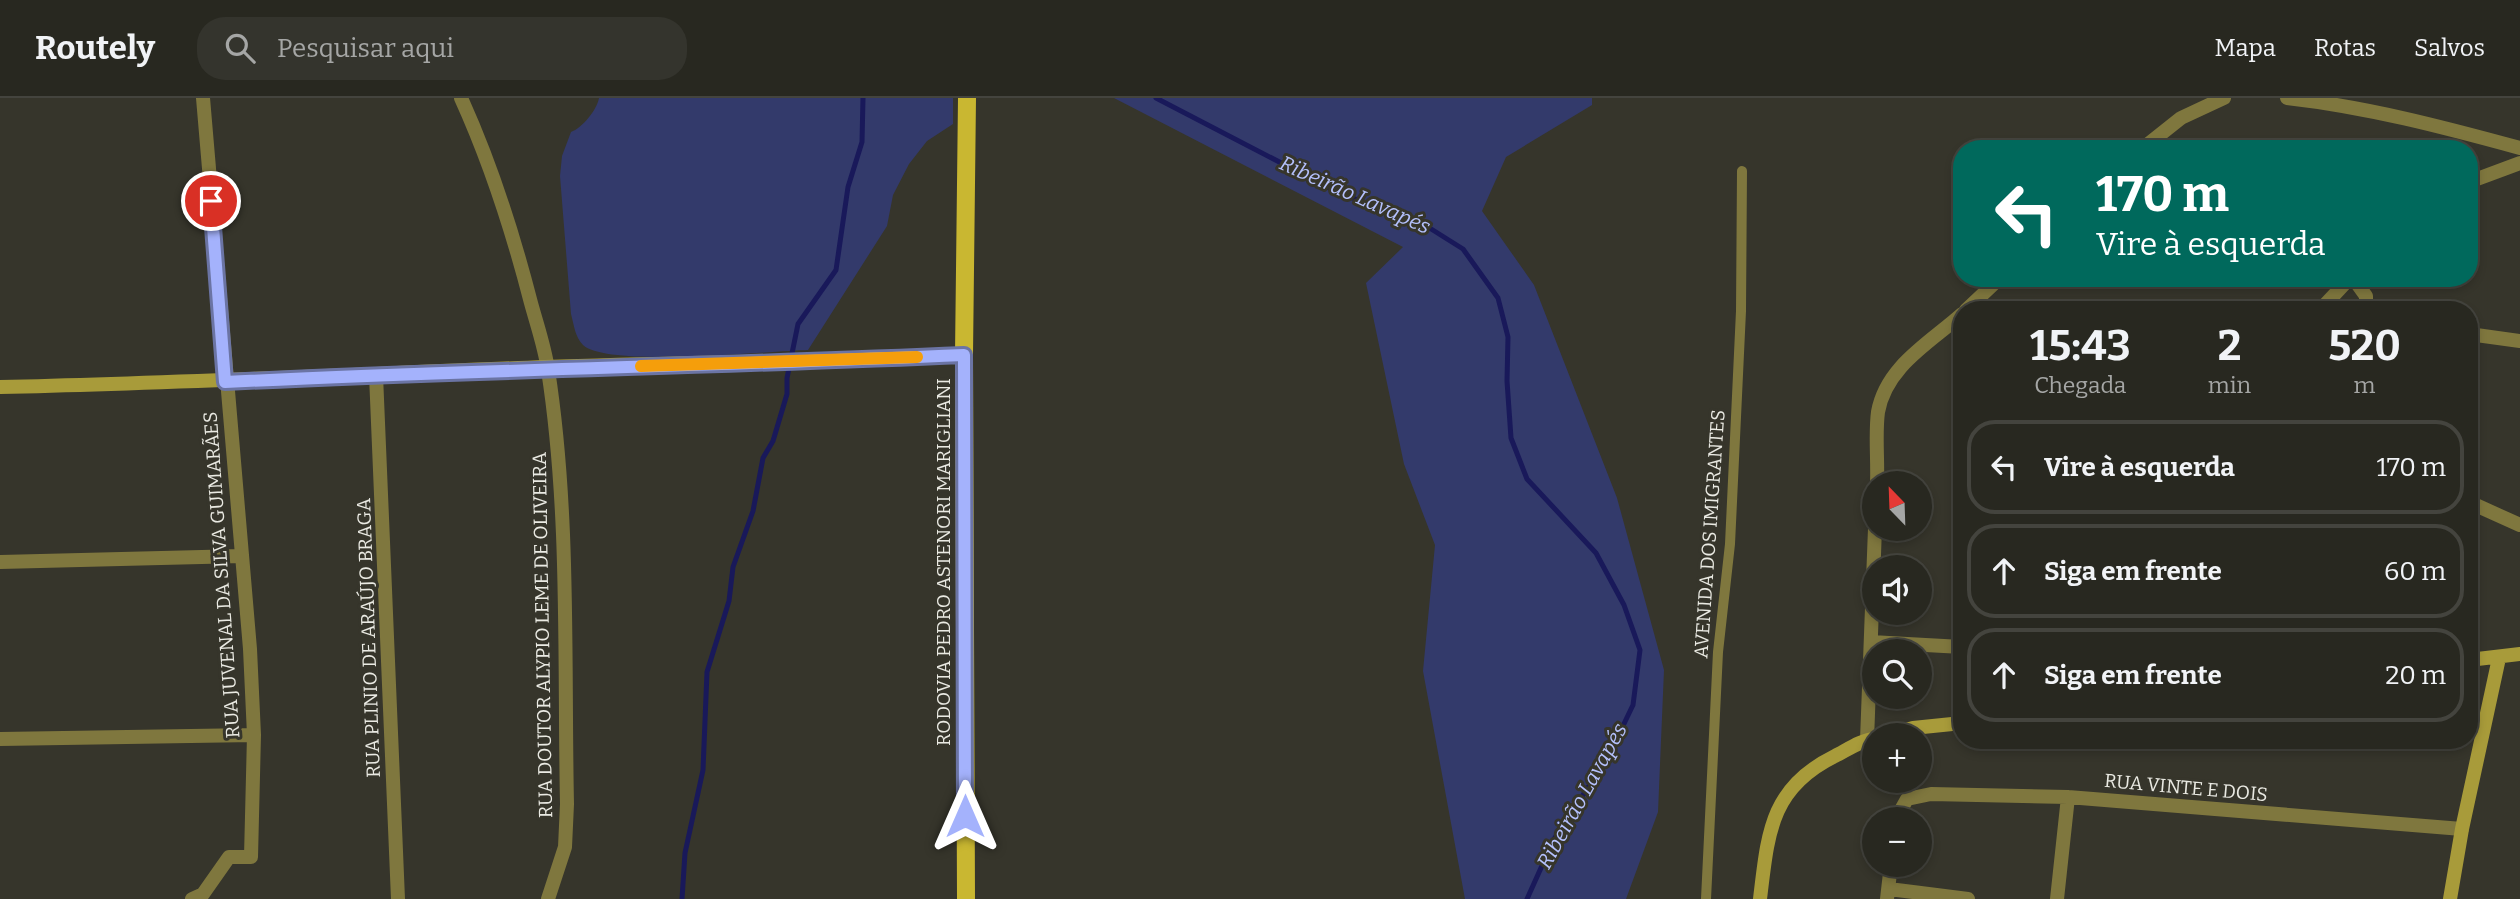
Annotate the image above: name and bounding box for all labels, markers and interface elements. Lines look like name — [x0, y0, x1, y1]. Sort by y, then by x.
search box — [197, 17, 687, 80]
text: Routely — [35, 28, 155, 68]
icon: search — [221, 29, 259, 67]
text: Pesquisar aqui — [277, 33, 454, 64]
text: Mapa — [2214, 34, 2276, 62]
text: Rotas — [2314, 34, 2376, 62]
text: Salvos — [2414, 34, 2485, 62]
water label: Ribeirão Lavapés — [1276, 150, 1434, 240]
text: 170 m — [2096, 165, 2229, 224]
icon: left — [1981, 168, 2072, 259]
pin — [181, 171, 241, 231]
icon: arrive — [192, 182, 230, 220]
text: Vire à esquerda — [2096, 225, 2326, 263]
text: 15:43 — [2030, 321, 2131, 371]
text: 2 — [2218, 321, 2241, 371]
text: 520 — [2328, 321, 2401, 371]
text: Chegada — [2034, 371, 2126, 399]
text: min — [2208, 371, 2251, 399]
text: m — [2354, 371, 2376, 399]
street label: RODOVIA PEDRO ASTENORI MARIGLIANI — [932, 378, 955, 746]
street label: AVENIDA DOS IMIGRANTES — [1689, 409, 1730, 659]
street label: RUA JUVENAL DA SILVA GUIMARÃES — [199, 411, 244, 739]
icon: left — [1985, 448, 2023, 486]
street label: RUA DOUTOR ALYPIO LEME DE OLIVEIRA — [528, 451, 557, 818]
text: Vire à esquerda — [2044, 452, 2235, 483]
text: 170 m — [2376, 452, 2446, 483]
north arrow — [1862, 471, 1932, 541]
map controls — [1862, 471, 1932, 877]
street label: RUA PLINIO DE ARAÚJO BRAGA — [352, 497, 385, 778]
icon: ahead — [1985, 552, 2023, 590]
button: sound — [1862, 555, 1932, 625]
text: Siga em frente — [2044, 556, 2222, 587]
text: 60 m — [2384, 556, 2446, 587]
button: search — [1862, 639, 1932, 709]
icon: ahead — [1985, 656, 2023, 694]
text: Siga em frente — [2044, 660, 2222, 691]
text: 20 m — [2385, 660, 2446, 691]
water label: Ribeirão Lavapés — [1531, 719, 1633, 873]
button: + — [1862, 723, 1932, 793]
street label: RUA VINTE E DOIS — [2103, 769, 2269, 806]
position arrow — [928, 779, 1002, 853]
button: − — [1862, 807, 1932, 877]

